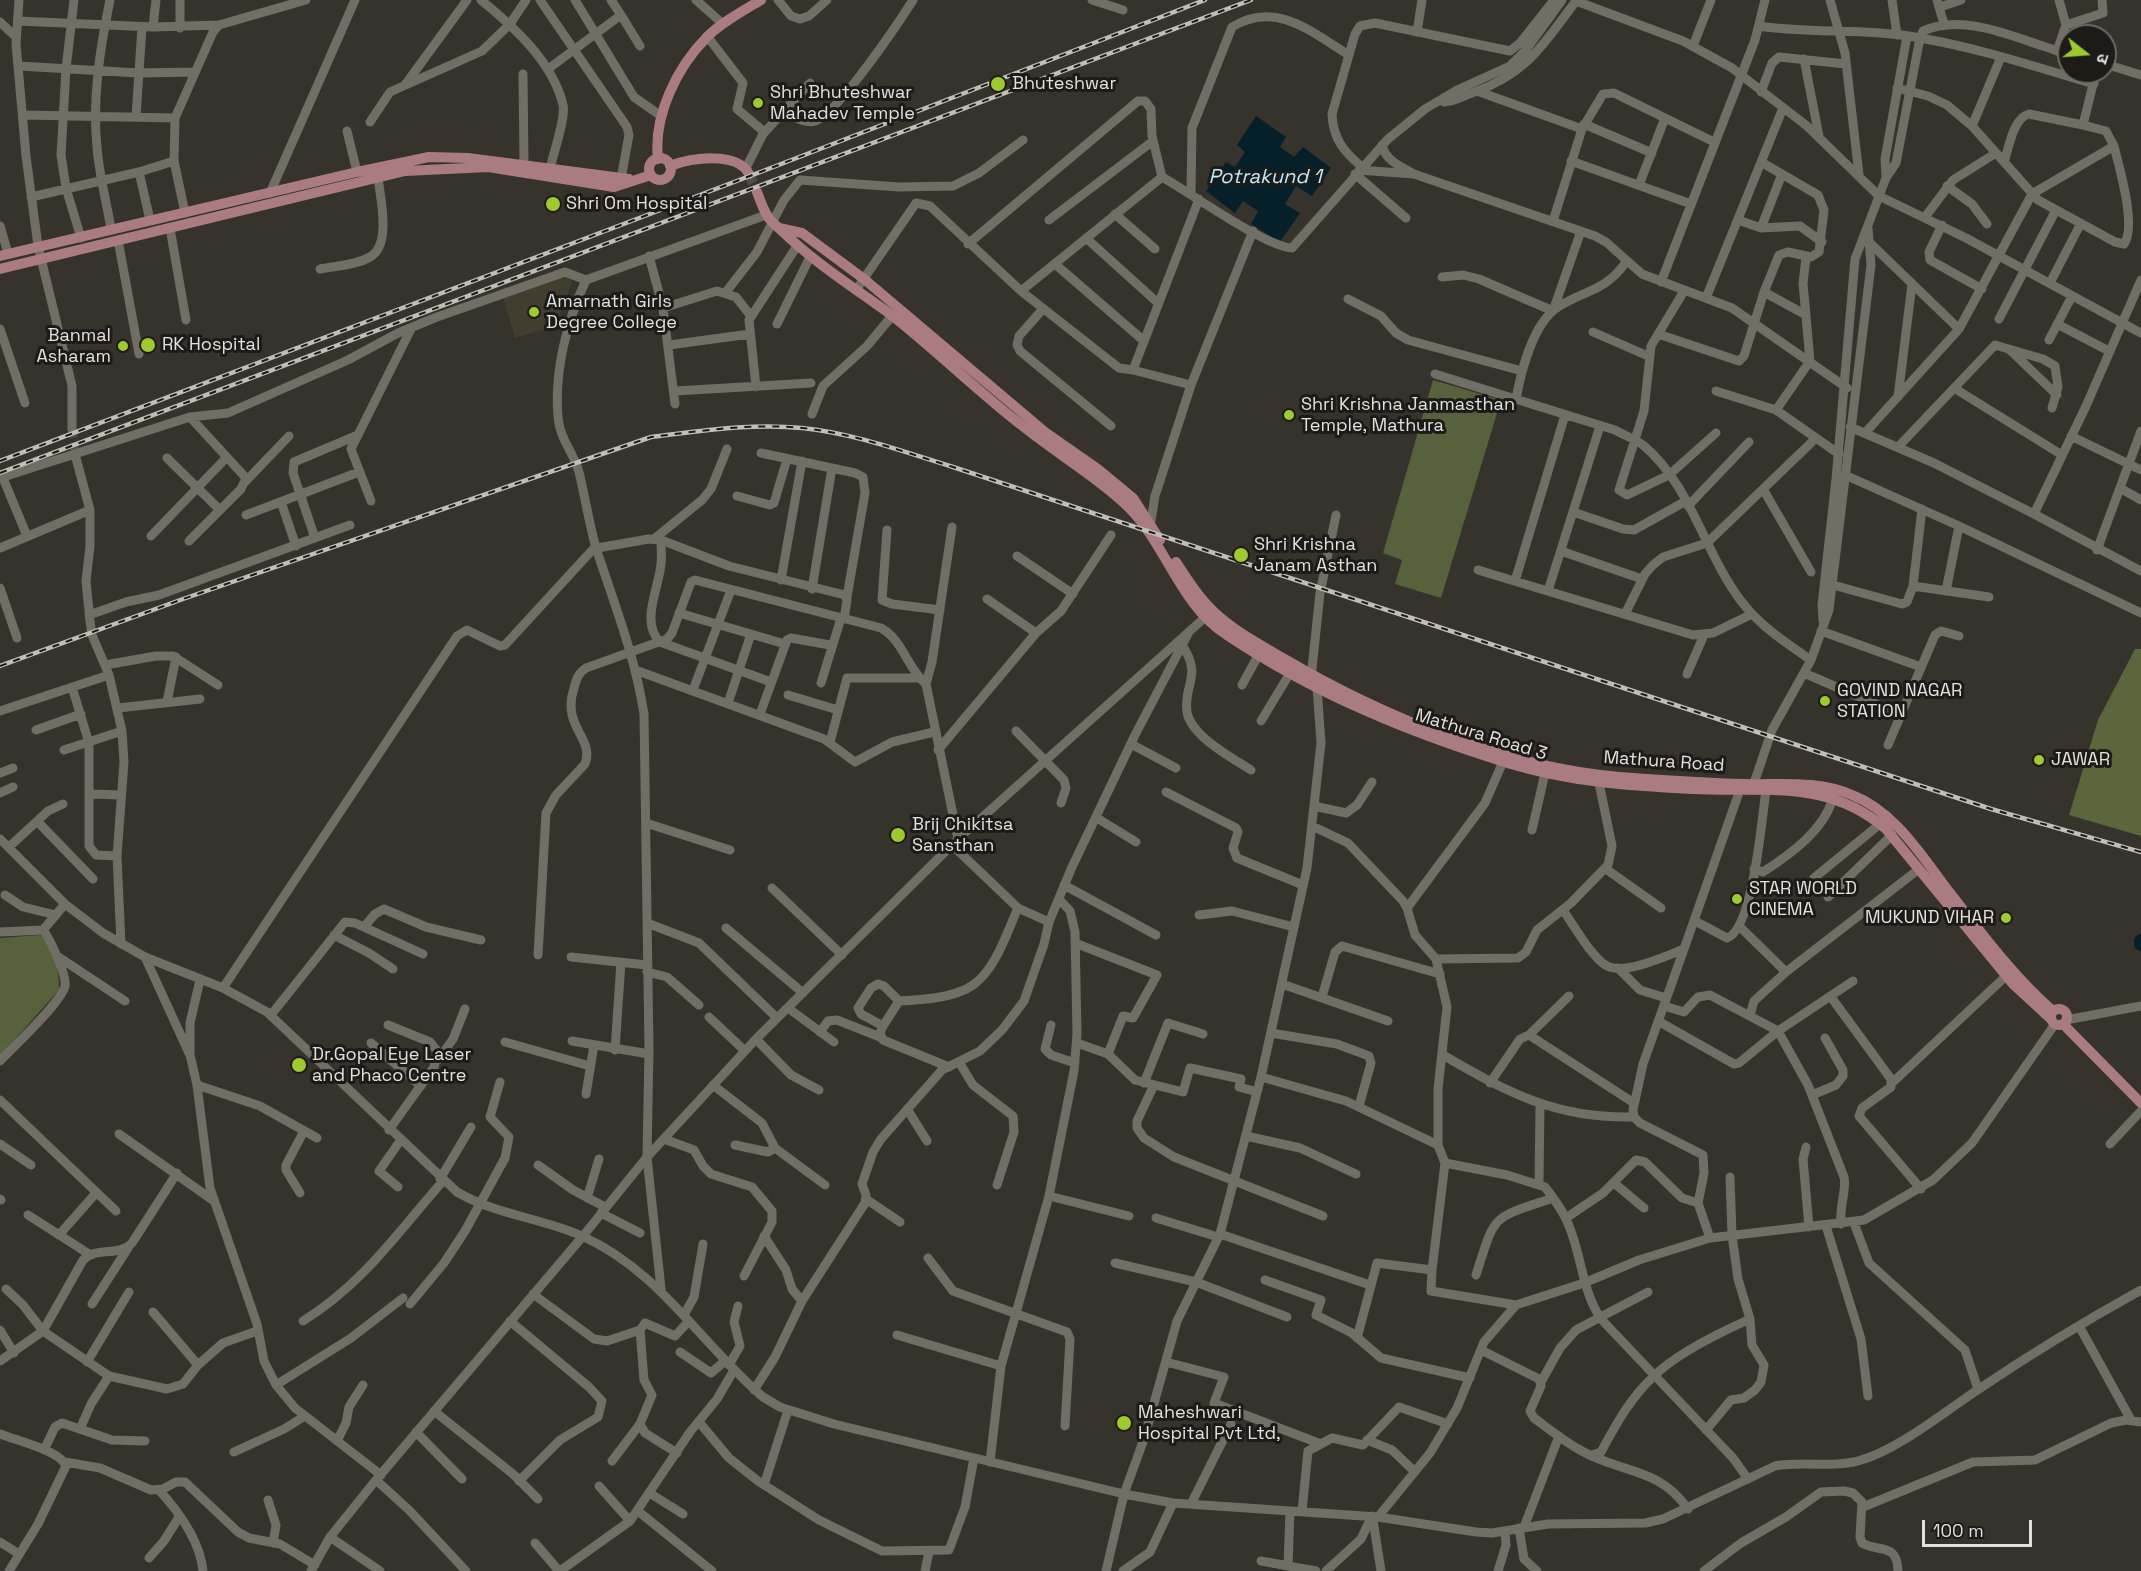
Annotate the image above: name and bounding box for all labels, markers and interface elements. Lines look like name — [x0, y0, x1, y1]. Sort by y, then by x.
north arrow — [2057, 24, 2117, 84]
text: उ — [2091, 51, 2114, 66]
place label: Bhuteshwar — [1012, 73, 1116, 95]
marker: Bhuteshwar — [989, 75, 1007, 93]
place label: Shri Bhuteshwar Mahadev Temple — [770, 82, 915, 124]
marker: Shri Bhuteshwar Mahadev Temple — [751, 96, 765, 110]
water label: Potrakund 1 — [1208, 166, 1322, 190]
place label: Shri Om Hospital — [566, 193, 707, 215]
marker: Shri Om Hospital — [544, 195, 562, 213]
place label: Amarnath Girls Degree College — [546, 291, 677, 334]
marker: Amarnath Girls Degree College — [527, 305, 541, 319]
place label: Banmal Asharam — [36, 325, 111, 368]
place label: RK Hospital — [162, 334, 260, 356]
marker: RK Hospital — [139, 336, 157, 354]
marker: Banmal Asharam — [116, 339, 130, 353]
place label: Shri Krishna Janmasthan Temple, Mathura — [1301, 394, 1515, 436]
marker: Shri Krishna Janmasthan Temple, Mathura — [1282, 408, 1296, 422]
place label: Shri Krishna Janam Asthan — [1254, 534, 1377, 576]
marker: Shri Krishna Janam Asthan — [1232, 546, 1250, 564]
place label: GOVIND NAGAR STATION — [1837, 680, 1962, 722]
marker: GOVIND NAGAR STATION — [1818, 694, 1832, 708]
street label: Mathura Road 3 — [1412, 705, 1550, 765]
street label: Mathura Road — [1603, 747, 1725, 777]
place label: JAWAR — [2051, 749, 2110, 771]
marker: JAWAR — [2032, 753, 2046, 767]
place label: Brij Chikitsa Sansthan — [912, 814, 1013, 856]
marker: Brij Chikitsa Sansthan — [889, 826, 907, 844]
place label: STAR WORLD CINEMA — [1749, 878, 1857, 920]
marker: STAR WORLD CINEMA — [1730, 892, 1744, 906]
place label: MUKUND VIHAR — [1865, 907, 1994, 929]
marker: MUKUND VIHAR — [1999, 911, 2013, 925]
place label: Dr.Gopal Eye Laser and Phaco Centre — [312, 1044, 471, 1086]
marker: Dr.Gopal Eye Laser and Phaco Centre — [290, 1056, 308, 1074]
place label: Maheshwari Hospital Pvt Ltd, — [1138, 1402, 1281, 1444]
marker: Maheshwari Hospital Pvt Ltd, — [1115, 1414, 1133, 1432]
scale bar — [1925, 1508, 2034, 1546]
text: 100 m — [1933, 1519, 1984, 1542]

